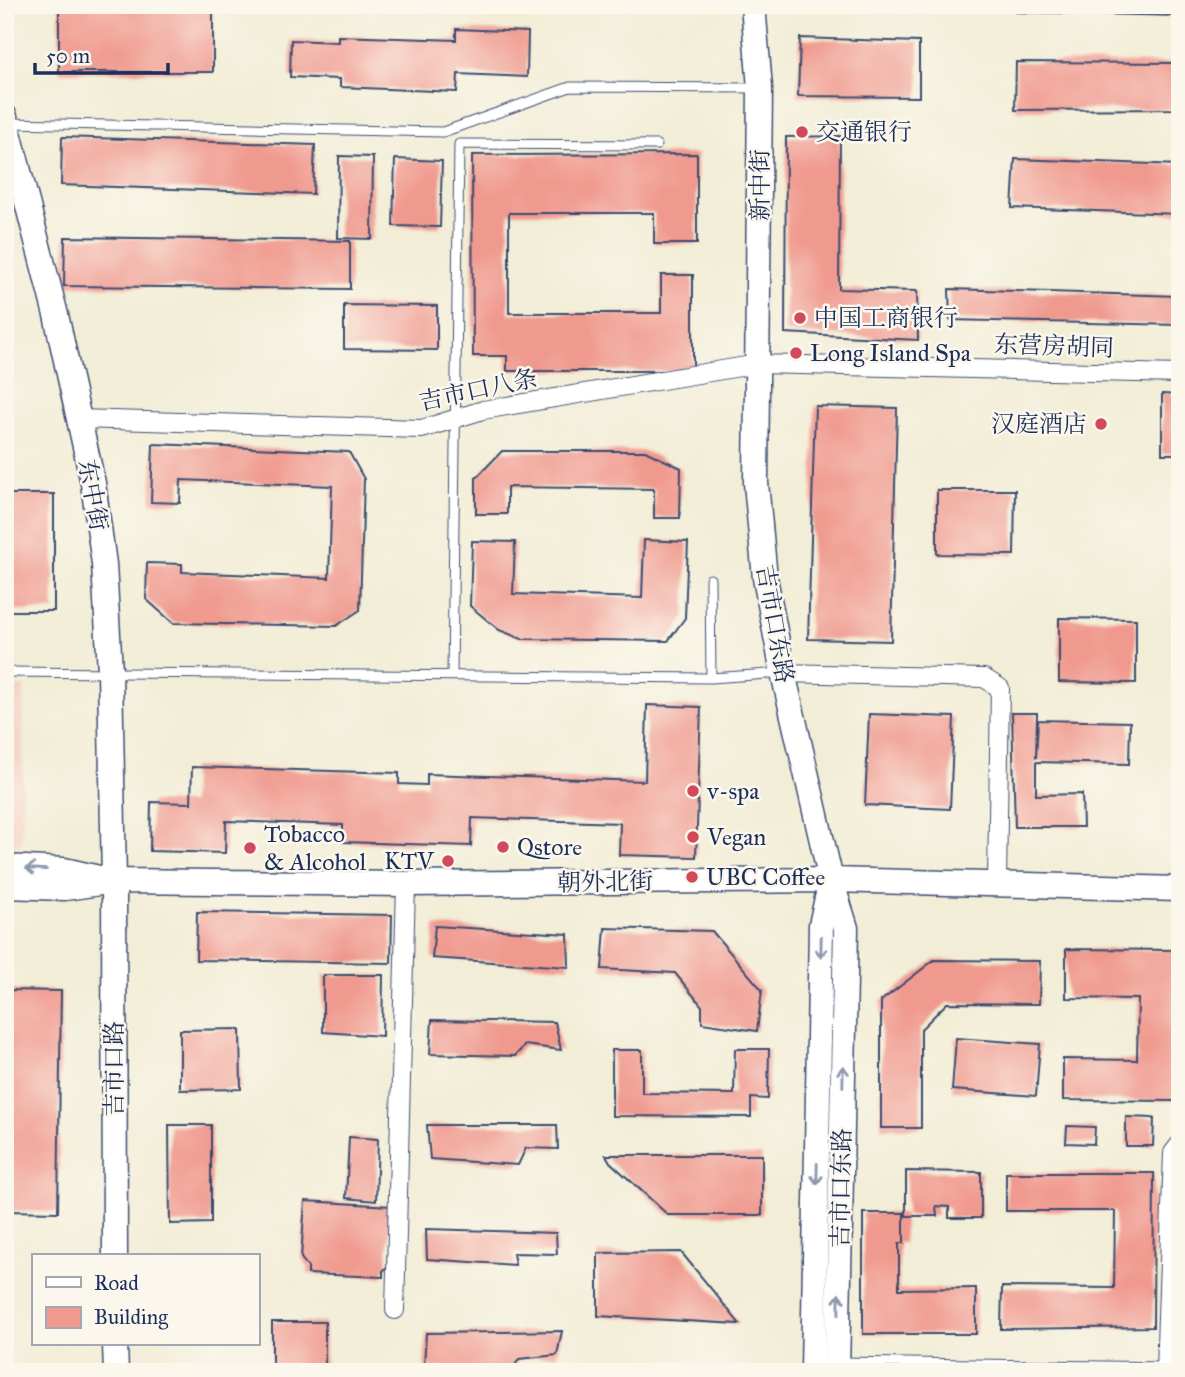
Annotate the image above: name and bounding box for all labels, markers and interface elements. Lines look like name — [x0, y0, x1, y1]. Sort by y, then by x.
scale bar — [35, 32, 168, 76]
text: 50 m — [46, 43, 91, 69]
place label: 交通银行 — [816, 117, 912, 147]
marker: 交通银行 — [794, 124, 810, 140]
street label: 新中街 — [745, 149, 775, 221]
place label: 中国工商银行 — [814, 303, 958, 333]
marker: 中国工商银行 — [792, 310, 808, 326]
street label: 东营房胡同 — [994, 329, 1114, 363]
place label: Long Island Spa — [810, 338, 972, 368]
marker: Long Island Spa — [788, 345, 804, 361]
street label: 吉市口八条 — [416, 363, 540, 417]
place label: 汉庭酒店 — [991, 409, 1087, 439]
marker: 汉庭酒店 — [1093, 416, 1109, 432]
street label: 东中街 — [72, 457, 114, 533]
street label: 吉市口东路 — [750, 562, 800, 686]
place label: v-spa — [706, 776, 760, 806]
marker: v-spa — [685, 783, 701, 799]
place label: Tobacco & Alcohol — [264, 819, 367, 877]
place label: Vegan — [706, 822, 766, 852]
marker: Vegan — [685, 829, 701, 845]
place label: Qstore — [517, 832, 582, 862]
marker: Qstore — [495, 839, 511, 855]
marker: Tobacco & Alcohol — [242, 840, 258, 856]
place label: KTV — [384, 846, 435, 876]
marker: KTV — [440, 853, 456, 869]
one-way arrow — [24, 862, 47, 875]
place label: UBC Coffee — [706, 862, 825, 892]
street label: 朝外北街 — [557, 866, 653, 898]
marker: UBC Coffee — [684, 869, 700, 885]
one-way arrow — [814, 935, 828, 958]
street label: 吉市口路 — [99, 1021, 129, 1117]
one-way arrow — [837, 1065, 850, 1088]
street label: 吉市口东路 — [825, 1128, 857, 1248]
one-way arrow — [810, 1163, 823, 1186]
legend — [32, 1254, 259, 1346]
text: Road — [94, 1270, 139, 1296]
one-way arrow — [832, 1292, 846, 1315]
text: Building — [94, 1304, 168, 1330]

